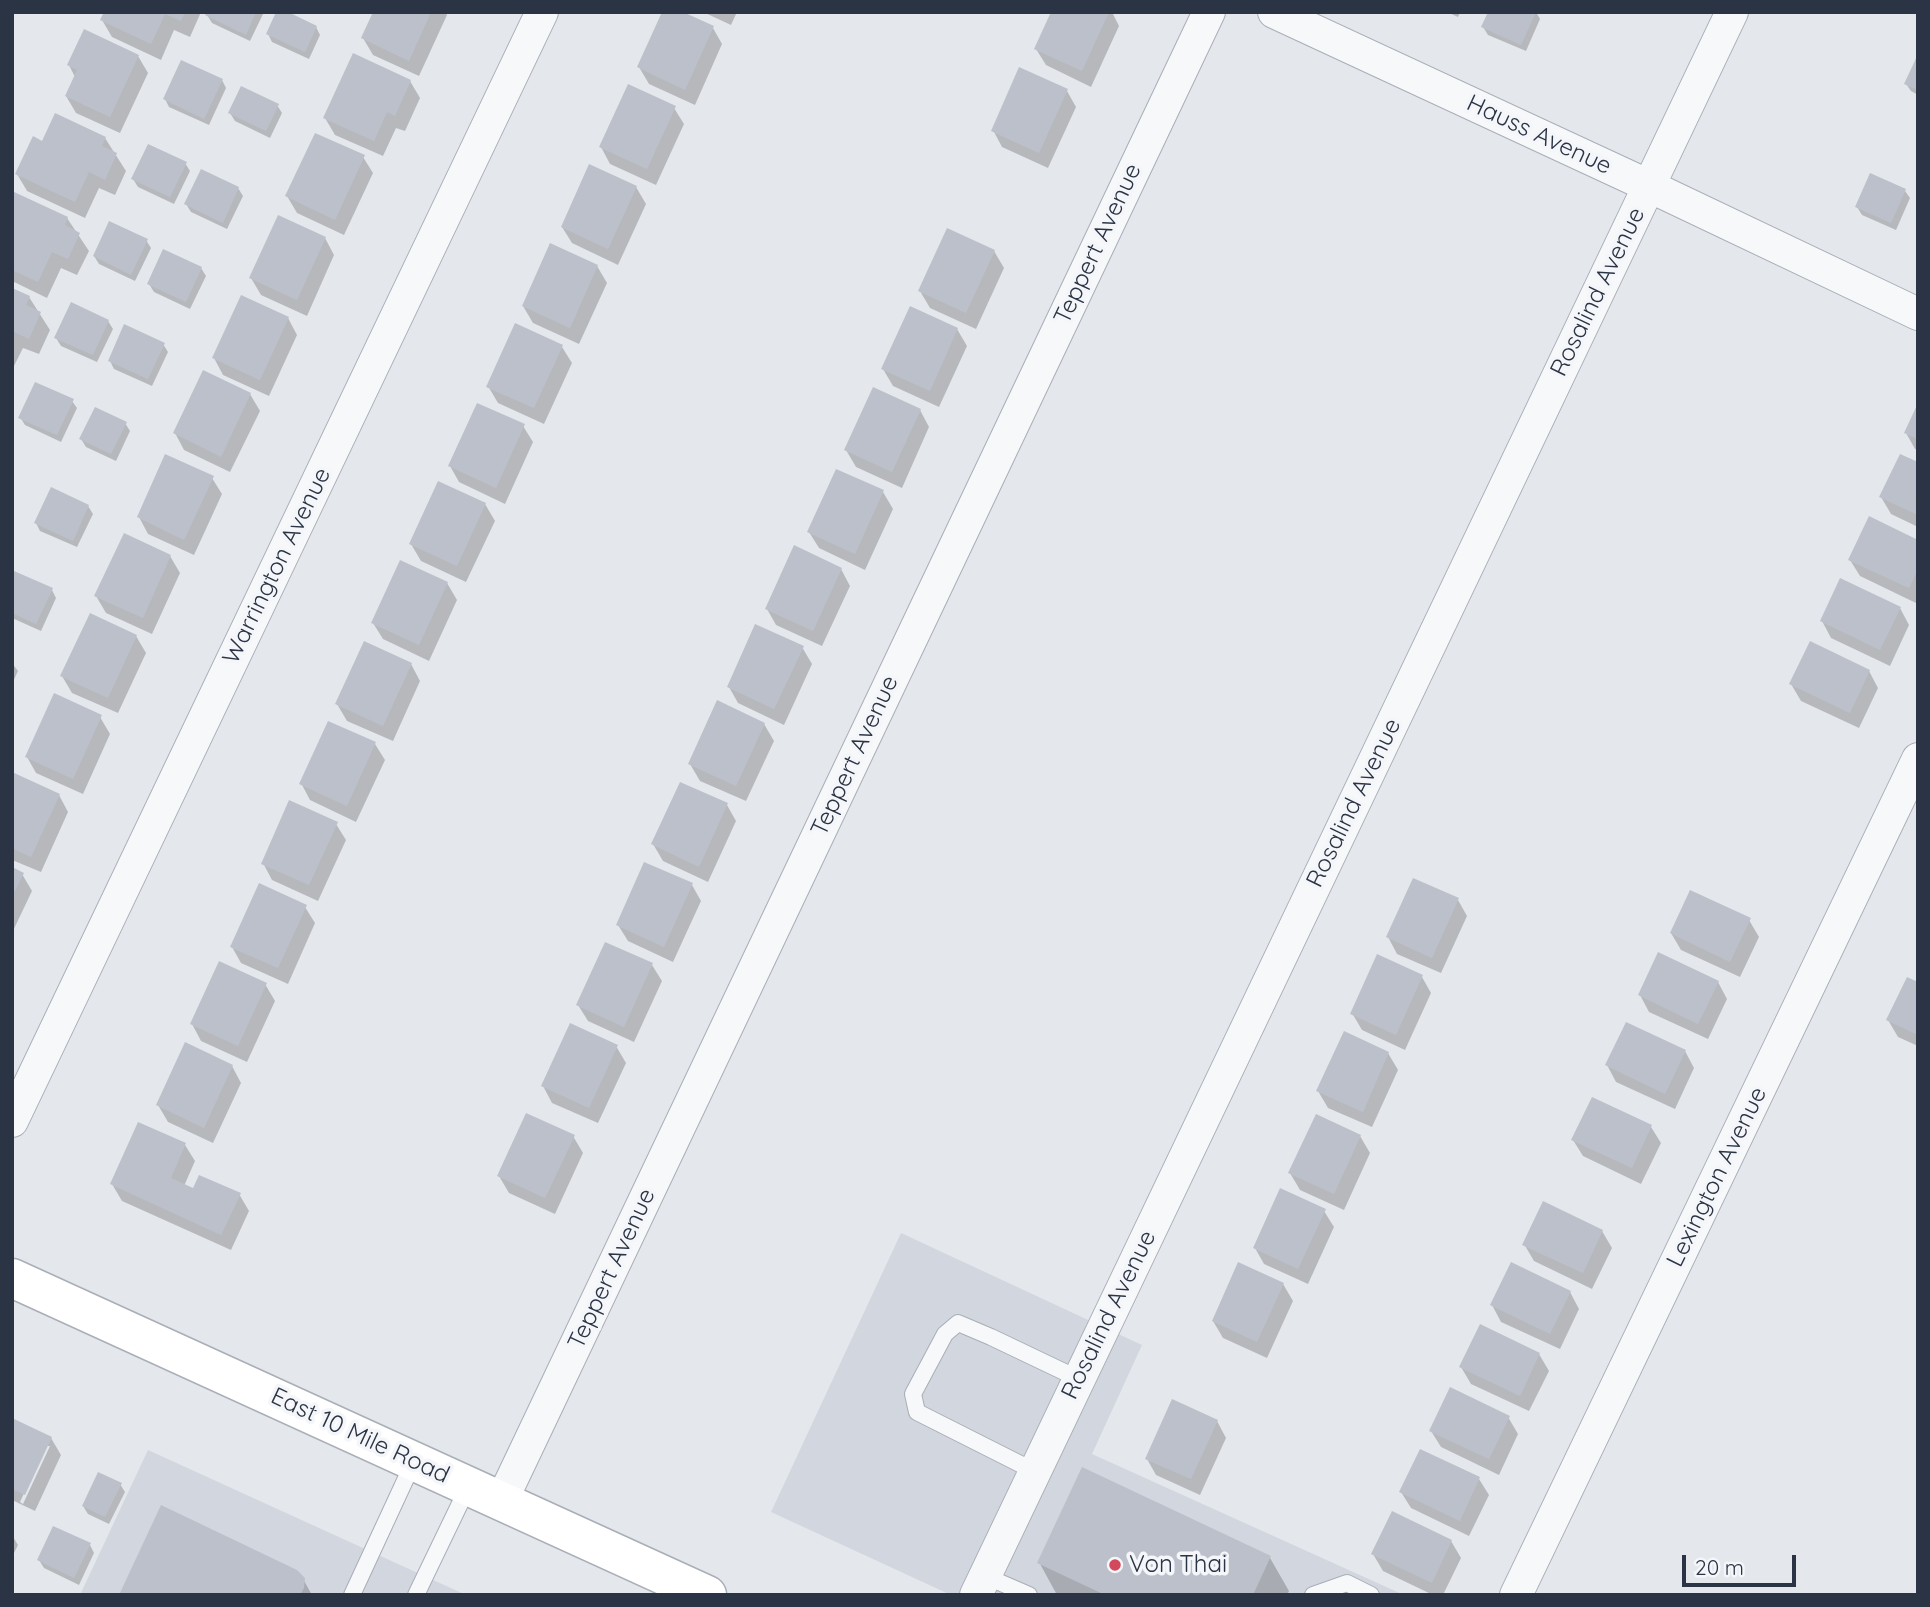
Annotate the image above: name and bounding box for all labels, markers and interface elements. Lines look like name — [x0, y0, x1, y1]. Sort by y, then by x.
street label: Hauss Avenue — [1462, 89, 1616, 181]
street label: Teppert Avenue — [1048, 159, 1148, 329]
street label: Rosalind Avenue — [1545, 203, 1651, 381]
street label: Warrington Avenue — [217, 463, 337, 669]
street label: Teppert Avenue — [805, 671, 905, 841]
street label: Rosalind Avenue — [1301, 714, 1407, 892]
street label: Lexington Avenue — [1661, 1082, 1773, 1272]
street label: Teppert Avenue — [562, 1184, 662, 1354]
street label: Rosalind Avenue — [1056, 1226, 1162, 1404]
street label: East 10 Mile Road — [266, 1382, 454, 1490]
scale bar — [1685, 1540, 1799, 1584]
place label: Von Thai — [1129, 1551, 1227, 1579]
text: 20 m — [1695, 1554, 1744, 1580]
marker: Von Thai — [1107, 1557, 1123, 1573]

